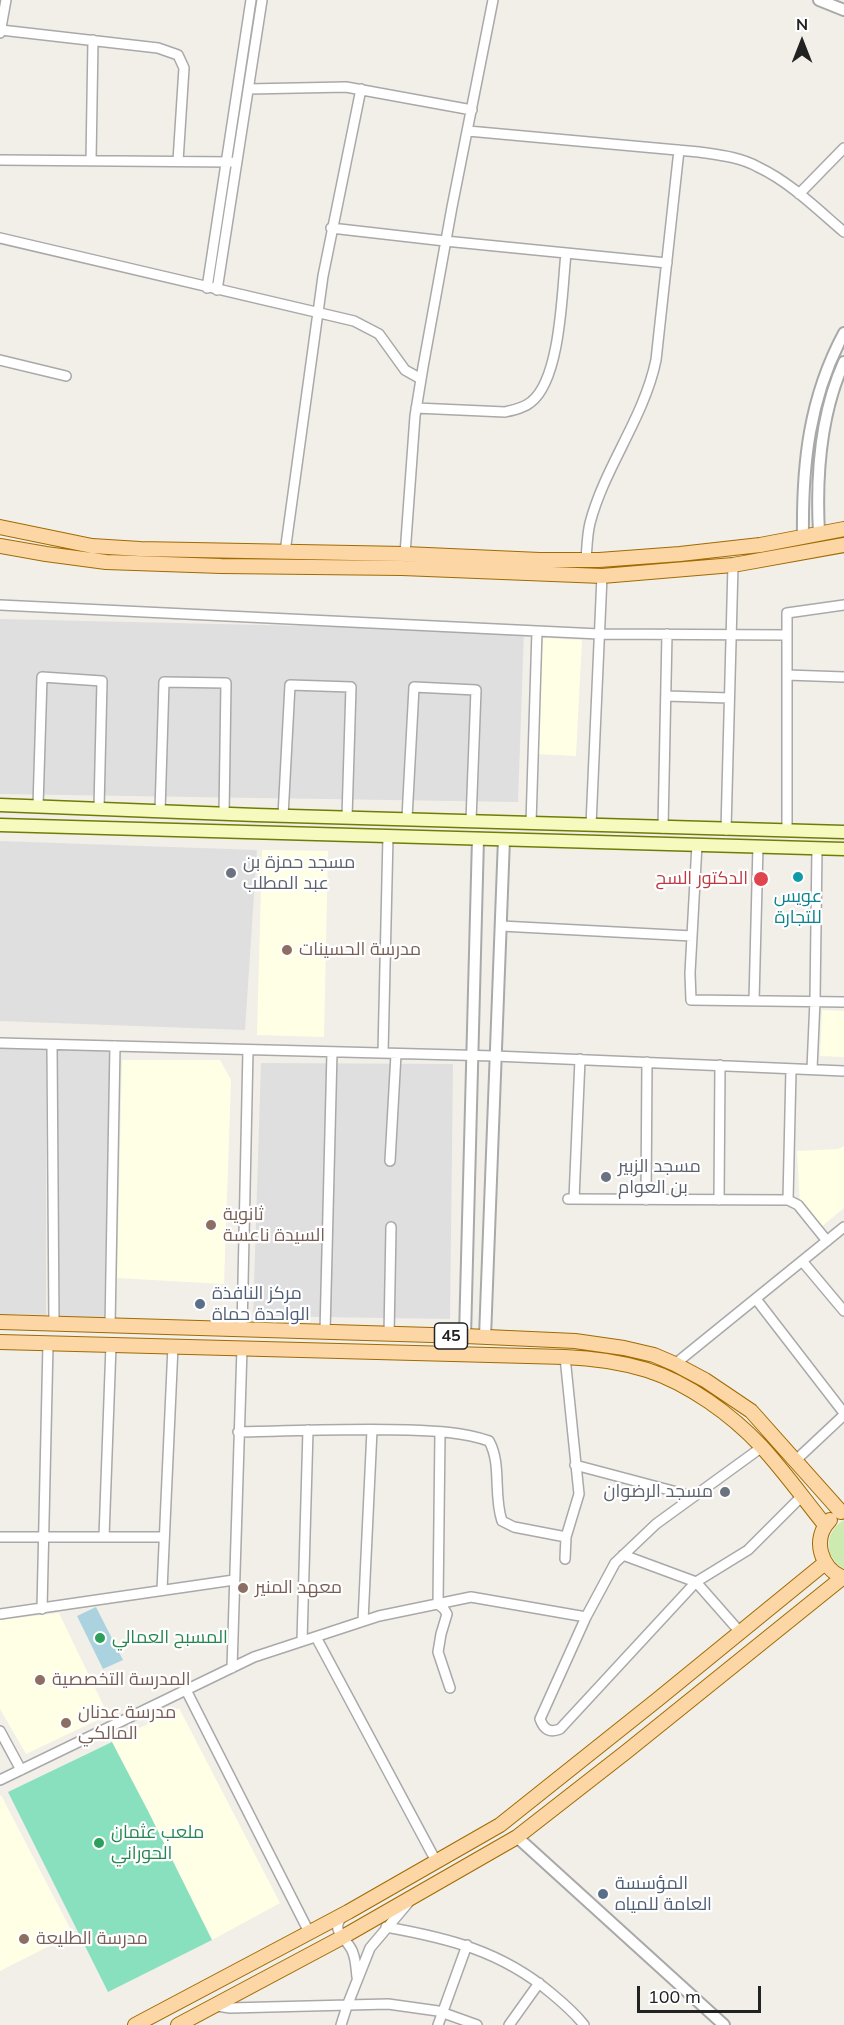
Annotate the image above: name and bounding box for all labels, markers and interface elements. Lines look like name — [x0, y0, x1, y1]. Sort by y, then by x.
north arrow — [772, 12, 832, 72]
text: N — [796, 14, 808, 34]
place label: مسجد حمزة بن عبد المطلب — [243, 852, 355, 894]
marker: مسجد حمزة بن عبد المطلب — [224, 866, 238, 880]
place label: الدكتور السح — [656, 868, 748, 890]
marker: الدكتور السح — [752, 870, 770, 888]
marker: عويس للتجارة — [791, 870, 805, 884]
place label: عويس للتجارة — [774, 886, 822, 928]
place label: مدرسة الحسينات — [299, 939, 421, 961]
marker: مدرسة الحسينات — [280, 943, 294, 957]
place label: مسجد الزبير بن العوام — [618, 1156, 701, 1198]
marker: مسجد الزبير بن العوام — [599, 1170, 613, 1184]
place label: ثانوية السيدة ناعسة — [223, 1204, 325, 1246]
marker: ثانوية السيدة ناعسة — [204, 1218, 218, 1232]
place label: مركز النافذة الواحدة حماة — [212, 1283, 310, 1326]
marker: مركز النافذة الواحدة حماة — [193, 1297, 207, 1311]
road number: 45 — [434, 1323, 468, 1349]
place label: مسجد الرضوان — [604, 1481, 713, 1503]
marker: مسجد الرضوان — [718, 1485, 732, 1499]
place label: معهد المنير — [255, 1577, 342, 1599]
marker: معهد المنير — [236, 1581, 250, 1595]
place label: المسبح العمالي — [112, 1627, 228, 1649]
marker: المسبح العمالي — [93, 1631, 107, 1645]
place label: المدرسة التخصصية — [52, 1669, 191, 1691]
marker: المدرسة التخصصية — [33, 1673, 47, 1687]
place label: مدرسة عدنان المالكي — [78, 1702, 176, 1744]
marker: مدرسة عدنان المالكي — [59, 1716, 73, 1730]
place label: ملعب عثمان الحوراني — [111, 1822, 204, 1864]
marker: ملعب عثمان الحوراني — [92, 1836, 106, 1850]
place label: المؤسسة العامة للمياه — [615, 1873, 712, 1916]
marker: المؤسسة العامة للمياه — [596, 1887, 610, 1901]
place label: مدرسة الطليعة — [36, 1928, 148, 1950]
marker: مدرسة الطليعة — [17, 1932, 31, 1946]
scale bar — [640, 1974, 764, 2012]
text: 100 m — [648, 1985, 701, 2008]

